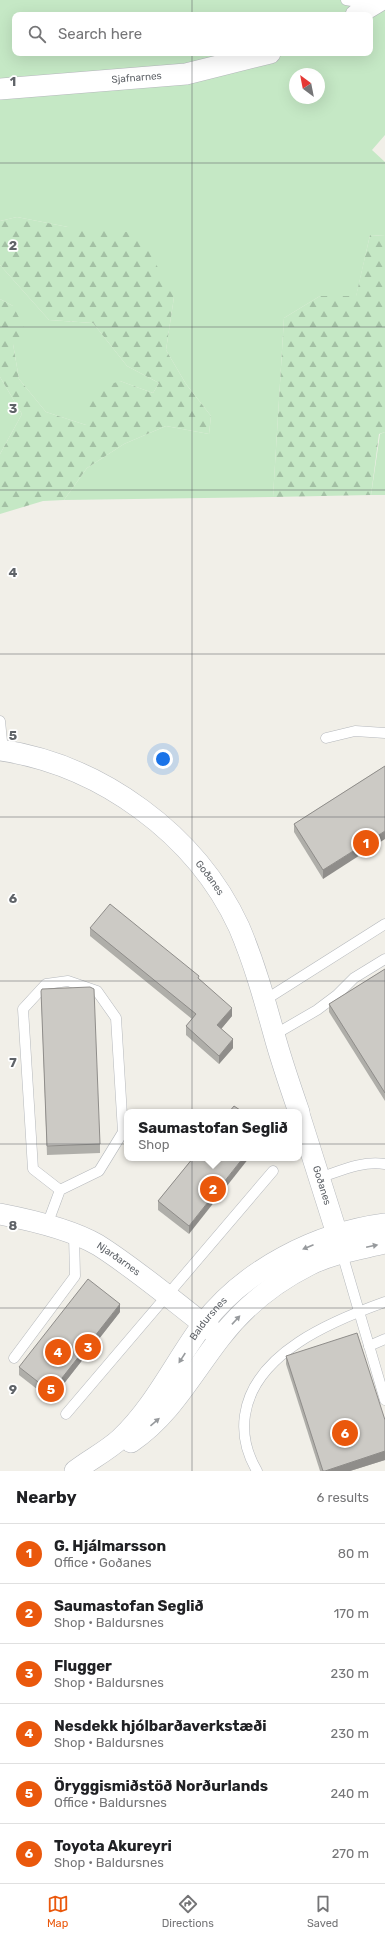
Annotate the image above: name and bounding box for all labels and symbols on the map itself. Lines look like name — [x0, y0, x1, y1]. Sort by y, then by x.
north arrow — [289, 68, 325, 104]
street label: Sjafnarnes — [111, 70, 162, 86]
text: 1 — [10, 74, 16, 89]
text: 2 — [9, 238, 17, 253]
text: 3 — [9, 401, 18, 416]
text: 4 — [9, 565, 18, 580]
text: 5 — [9, 728, 17, 743]
your location — [153, 749, 173, 769]
pin: 1 — [353, 828, 379, 858]
street label: Goðanes — [193, 858, 226, 898]
text: 6 — [9, 891, 18, 906]
text: 7 — [9, 1055, 17, 1070]
street label: Goðanes — [310, 1164, 333, 1207]
pin: 2 — [200, 1174, 226, 1204]
text: 8 — [9, 1218, 18, 1233]
street label: Njarðarnes — [94, 1240, 143, 1278]
one-way arrow — [366, 1243, 378, 1249]
one-way arrow — [301, 1244, 313, 1250]
street label: Baldursnes — [187, 1295, 230, 1343]
one-way arrow — [231, 1315, 241, 1325]
pin: 3 — [75, 1332, 101, 1362]
pin: 4 — [45, 1337, 71, 1367]
one-way arrow — [178, 1353, 186, 1363]
pin: 5 — [38, 1374, 64, 1404]
text: 9 — [9, 1382, 17, 1397]
one-way arrow — [150, 1417, 160, 1426]
pin: 6 — [332, 1418, 358, 1448]

